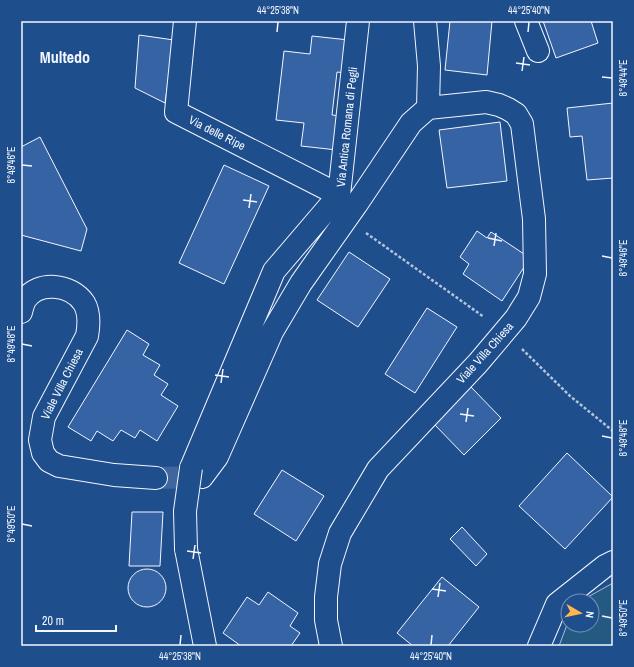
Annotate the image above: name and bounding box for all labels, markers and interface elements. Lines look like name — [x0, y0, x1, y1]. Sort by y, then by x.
text: 44°25'38"N — [257, 4, 299, 17]
text: 44°25'40"N — [508, 4, 550, 17]
district label: Multedo — [40, 46, 90, 68]
text: 8°49'44"E — [617, 60, 630, 96]
street label: Via Antica Romana di Pegli — [333, 66, 361, 188]
street label: Via delle Ripe — [186, 112, 248, 154]
text: 8°49'46"E — [5, 147, 18, 183]
text: 8°49'46"E — [617, 240, 630, 276]
street label: Viale Villa Chiesa — [453, 318, 517, 387]
text: 8°49'48"E — [5, 326, 18, 362]
street label: Viale Villa Chiesa — [37, 345, 87, 422]
text: 8°49'48"E — [617, 420, 630, 456]
text: 8°49'50"E — [5, 506, 18, 542]
north arrow — [560, 593, 600, 633]
text: 8°49'50"E — [617, 600, 630, 636]
scale bar — [36, 607, 116, 633]
text: N — [582, 610, 597, 619]
text: 20 m — [42, 613, 64, 629]
text: 44°25'38"N — [159, 650, 201, 663]
text: 44°25'40"N — [410, 650, 452, 663]

